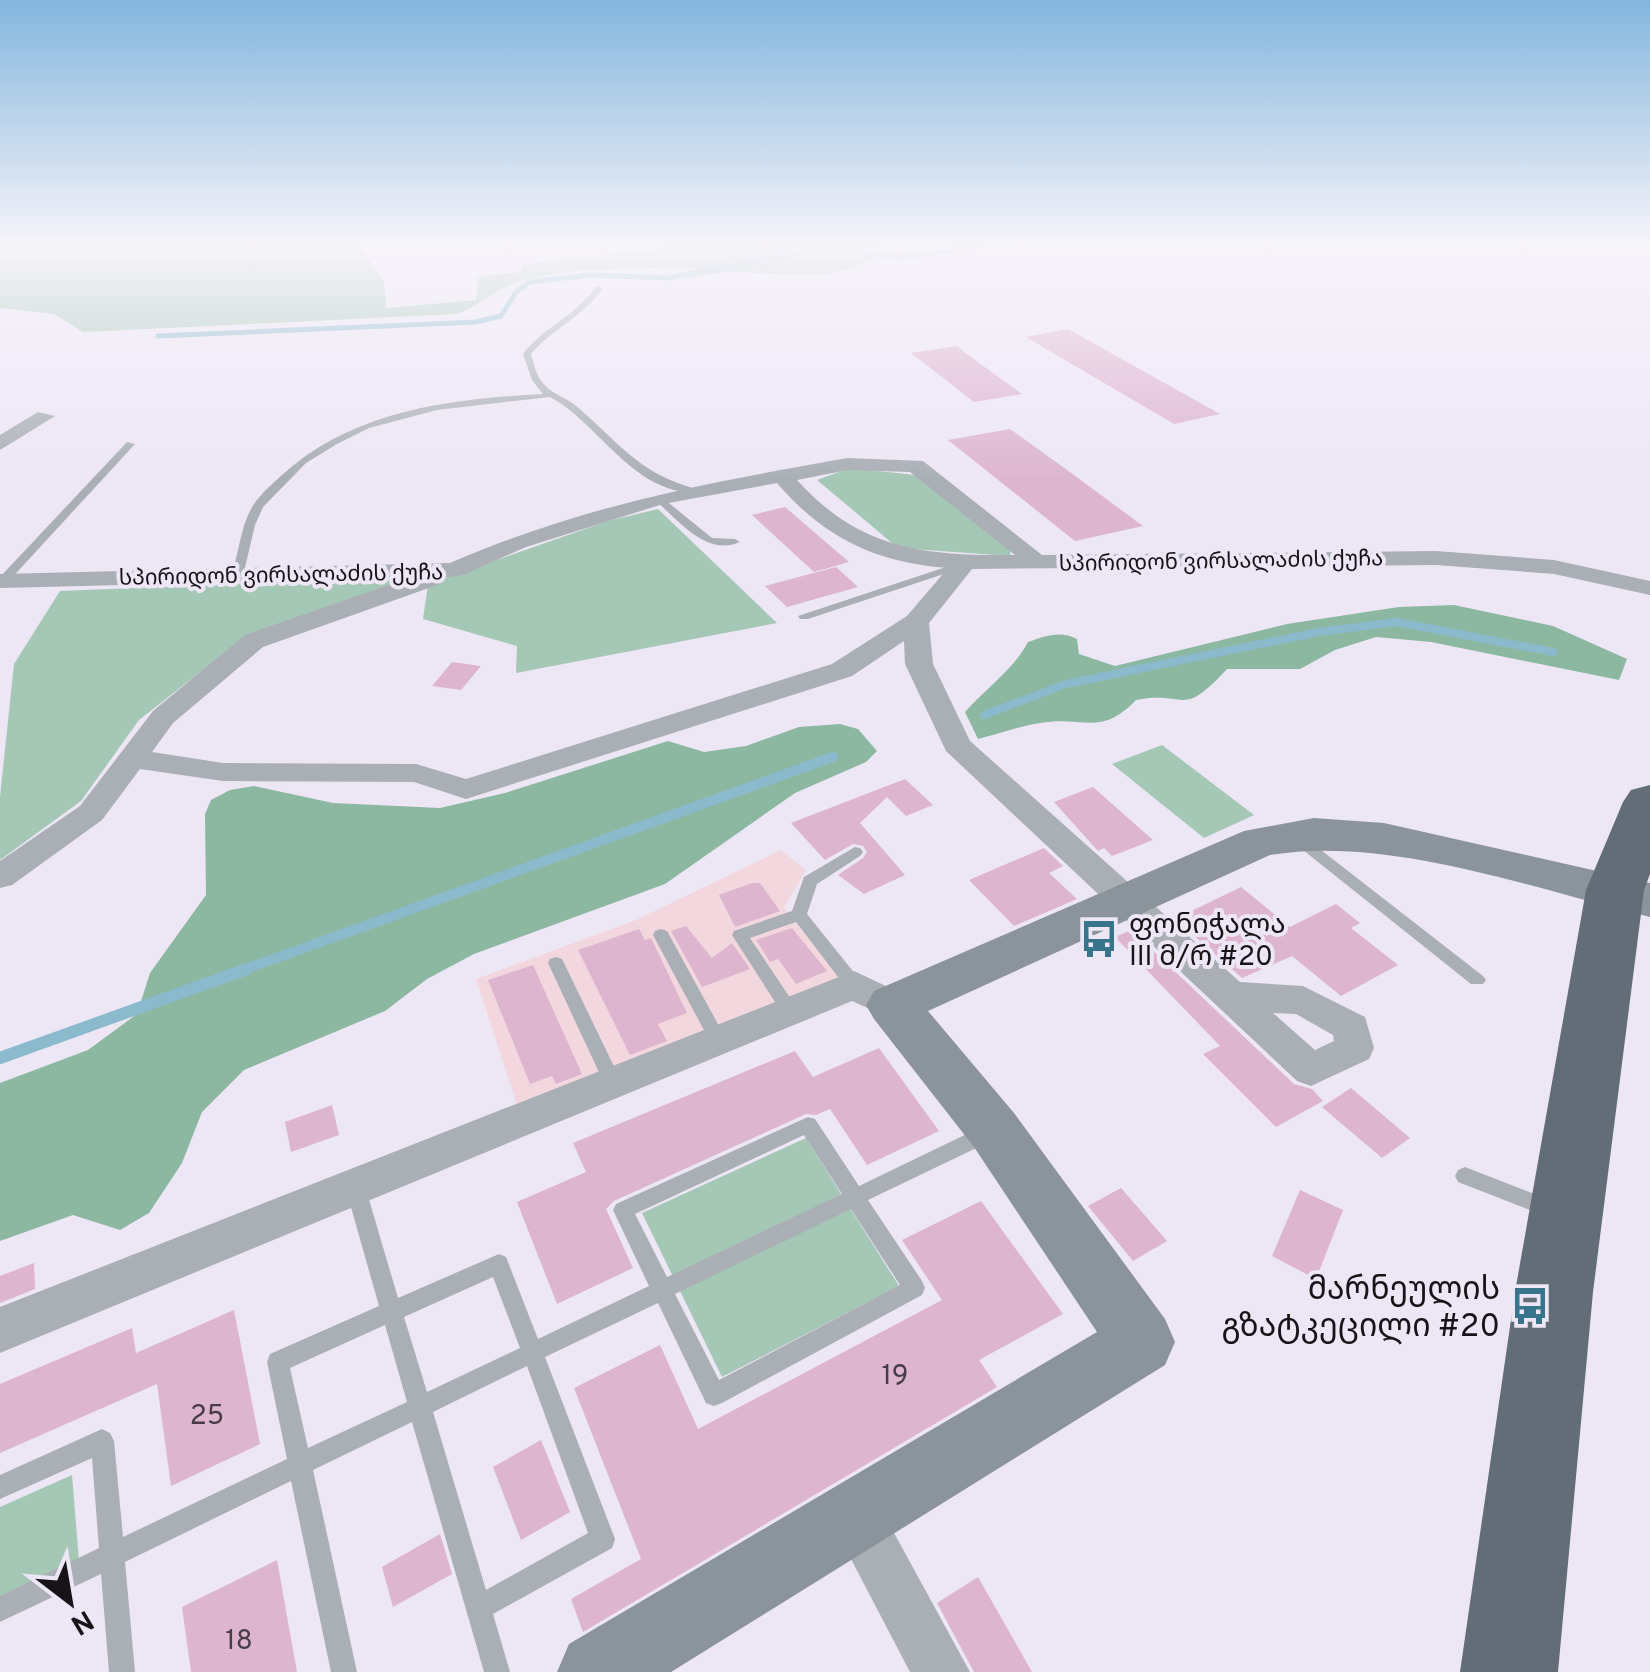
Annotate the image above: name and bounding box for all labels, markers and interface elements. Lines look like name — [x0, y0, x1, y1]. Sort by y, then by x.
street label: სპირიდონ ვირსალაძის ქუჩა — [1059, 546, 1384, 579]
street label: სპირიდონ ვირსალაძის ქუჩა — [119, 560, 444, 593]
place label: ფონიჭალა III მ/რ #20 — [1129, 908, 1286, 976]
bus stop icon: ფონიჭალა III მ/რ #20 — [1078, 918, 1120, 960]
place label: მარნეულის გზატკეცილი #20 — [1221, 1271, 1500, 1348]
bus stop icon: მარნეულის გზატკეცილი #20 — [1509, 1285, 1551, 1327]
house number: 19 — [881, 1359, 909, 1395]
house number: 25 — [190, 1399, 224, 1435]
north arrow — [20, 1552, 120, 1652]
text: N — [63, 1600, 99, 1641]
house number: 18 — [225, 1624, 253, 1660]

